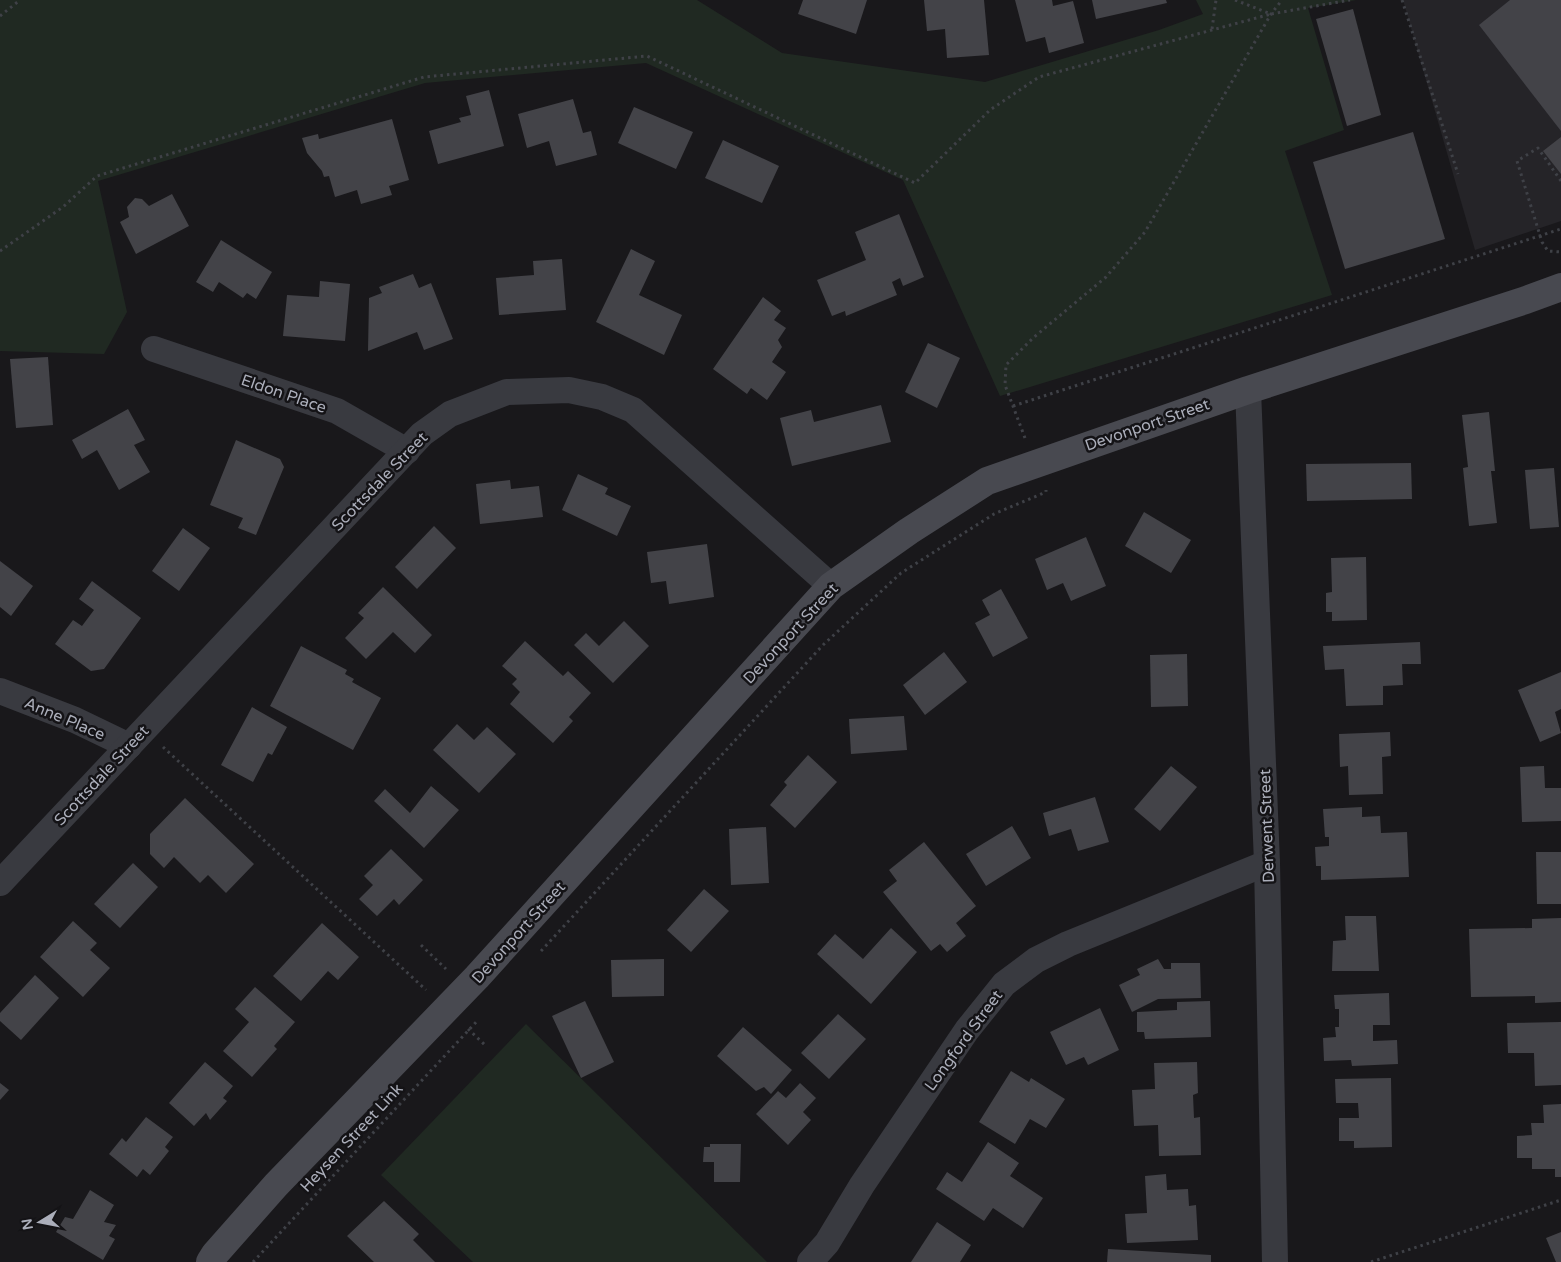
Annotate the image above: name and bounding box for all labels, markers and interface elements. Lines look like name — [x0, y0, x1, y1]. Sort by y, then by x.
street label: Eldon Place — [238, 370, 329, 418]
street label: Devonport Street — [1082, 394, 1212, 456]
street label: Scottsdale Street — [327, 428, 432, 535]
street label: Devonport Street — [739, 579, 843, 688]
street label: Anne Place — [21, 693, 108, 745]
street label: Scottsdale Street — [50, 721, 153, 830]
street label: Derwent Street — [1255, 769, 1279, 883]
street label: Devonport Street — [468, 877, 570, 988]
street label: Longford Street — [920, 986, 1007, 1095]
street label: Heysen Street Link — [296, 1079, 408, 1196]
north arrow — [15, 1197, 65, 1247]
text: N — [18, 1217, 37, 1231]

